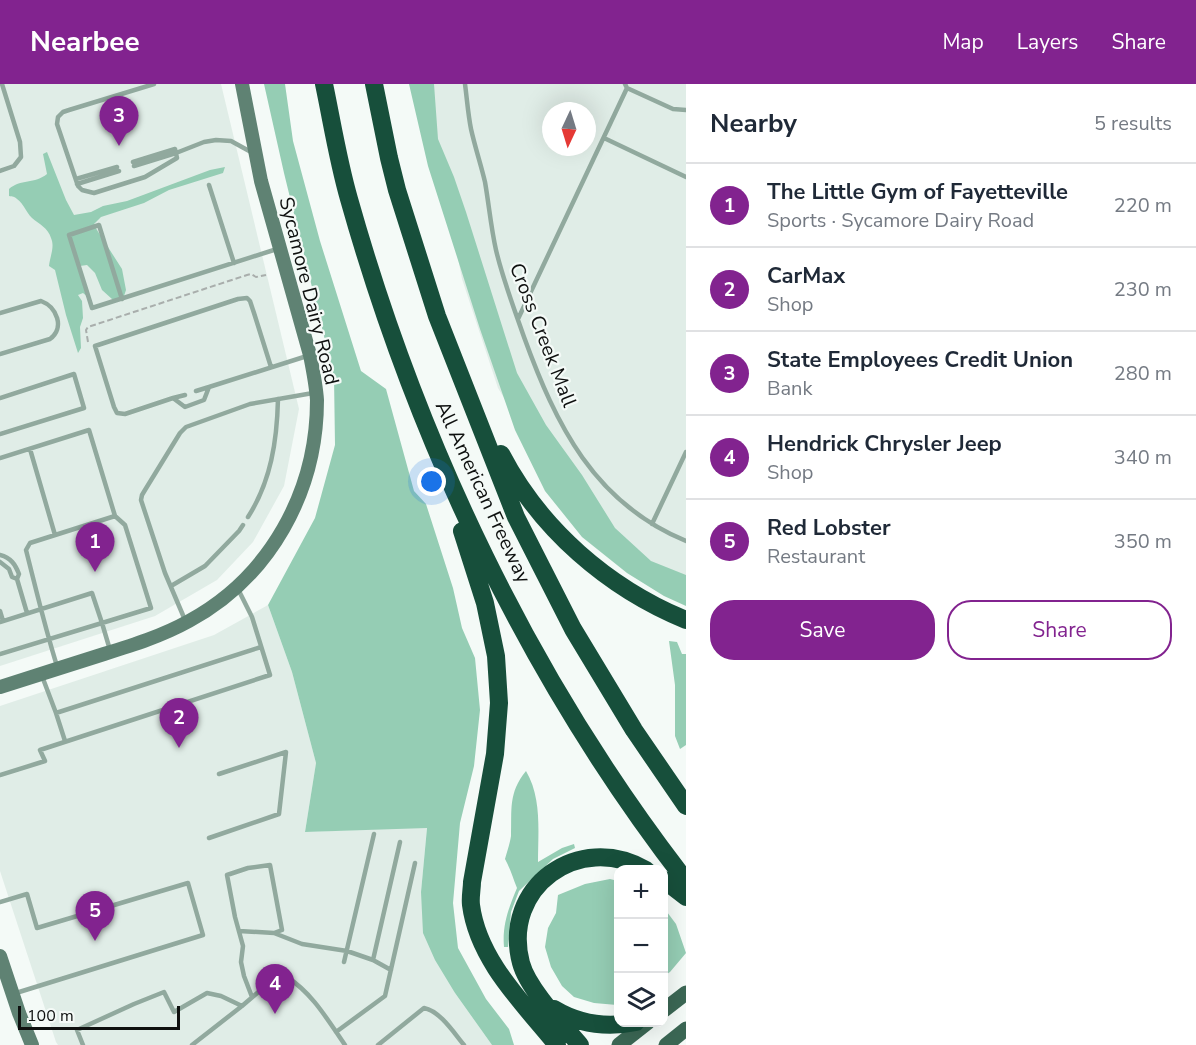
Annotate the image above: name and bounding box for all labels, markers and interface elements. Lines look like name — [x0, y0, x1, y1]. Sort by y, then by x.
text: Nearbee — [30, 23, 140, 61]
text: Map — [942, 28, 984, 56]
text: Layers — [1017, 28, 1078, 56]
text: Share — [1111, 28, 1166, 56]
pin: 3 — [100, 97, 138, 146]
north arrow — [542, 102, 596, 156]
text: Nearby — [710, 106, 797, 141]
text: 5 results — [1094, 110, 1172, 137]
text: The Little Gym of Fayetteville — [767, 177, 1068, 207]
text: 1 — [724, 192, 736, 219]
text: 220 m — [1114, 192, 1172, 219]
street label: Sycamore Dairy Road — [273, 194, 345, 388]
text: Sports · Sycamore Dairy Road — [767, 207, 1034, 234]
street label: Cross Creek Mall — [503, 259, 583, 411]
text: CarMax — [767, 261, 845, 291]
text: 2 — [724, 276, 736, 303]
text: 230 m — [1114, 276, 1172, 303]
text: Shop — [767, 291, 813, 318]
text: State Employees Credit Union — [767, 345, 1073, 375]
text: 3 — [724, 360, 736, 387]
text: 280 m — [1114, 360, 1172, 387]
text: Bank — [767, 375, 812, 402]
street label: All American Freeway — [429, 396, 537, 588]
text: Hendrick Chrysler Jeep — [767, 429, 1002, 459]
text: 4 — [724, 444, 736, 471]
text: 340 m — [1114, 444, 1172, 471]
text: Shop — [767, 459, 813, 486]
your location — [417, 467, 446, 496]
text: Red Lobster — [767, 513, 891, 543]
pin: 1 — [76, 522, 115, 572]
text: 5 — [724, 528, 736, 555]
text: 350 m — [1114, 528, 1172, 555]
text: Restaurant — [767, 543, 865, 570]
button: Save — [710, 600, 935, 660]
button: Share — [947, 600, 1172, 660]
pin: 2 — [160, 698, 198, 748]
map controls — [614, 865, 668, 1027]
button: + — [614, 865, 668, 919]
pin: 5 — [76, 892, 115, 941]
button: − — [614, 919, 668, 973]
pin: 4 — [256, 964, 294, 1014]
button: layers — [614, 973, 668, 1027]
scale bar — [18, 1003, 180, 1030]
text: 100 m — [27, 1005, 74, 1027]

